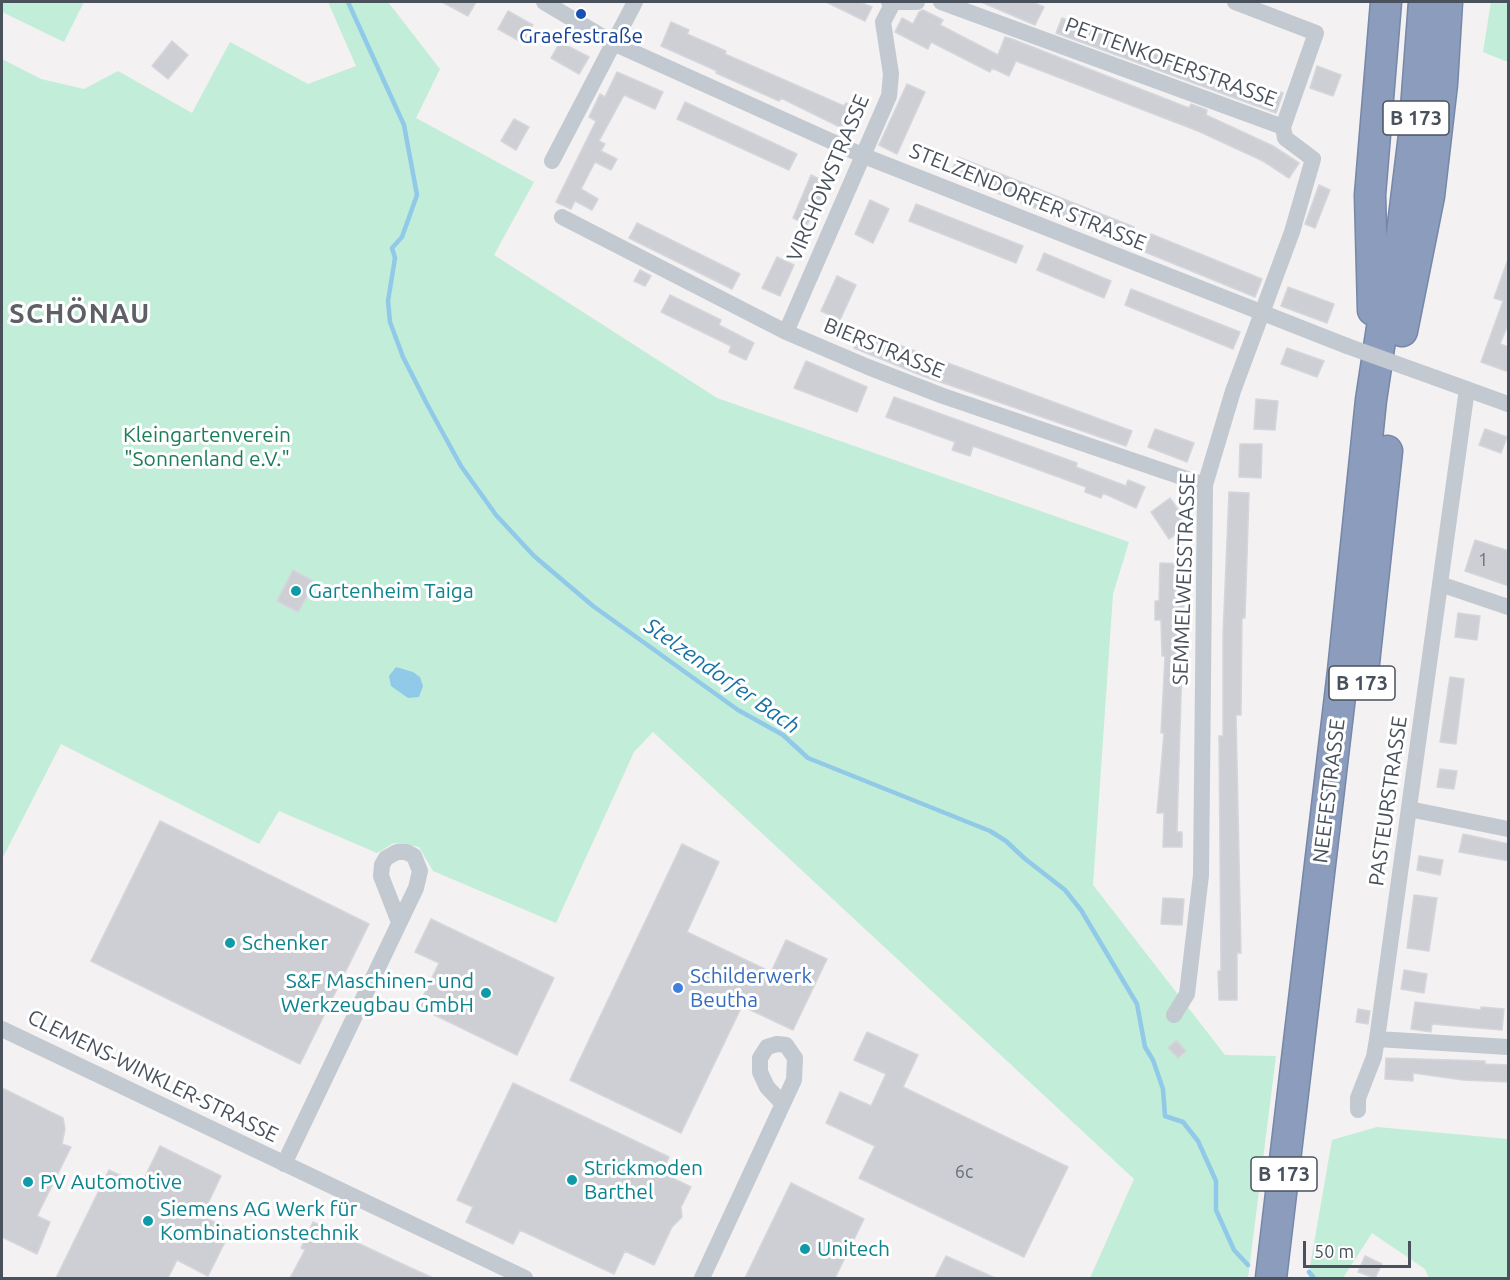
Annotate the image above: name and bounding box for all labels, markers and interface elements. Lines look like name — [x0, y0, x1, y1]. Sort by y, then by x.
marker: Graefestraße — [574, 7, 588, 21]
street label: PETTENKOFERSTRASSE — [1062, 12, 1280, 112]
place label: Graefestraße — [519, 23, 643, 49]
street label: VIRCHOWSTRASSE — [781, 91, 875, 265]
road number: B 173 — [1383, 101, 1449, 135]
street label: STELZENDORFER STRASSE — [906, 138, 1150, 256]
district label: SCHÖNAU — [9, 298, 151, 330]
street label: BIERSTRASSE — [820, 312, 948, 384]
park label: Kleingartenverein "Sonnenland e.V." — [123, 422, 291, 472]
street label: SEMMELWEISSTRASSE — [1168, 472, 1200, 686]
house number: 1 — [1478, 549, 1488, 571]
place label: Gartenheim Taiga — [308, 578, 474, 604]
marker: Gartenheim Taiga — [289, 584, 303, 598]
water label: Stelzendorfer Bach — [639, 612, 805, 740]
road number: B 173 — [1329, 666, 1395, 700]
street label: PASTEURSTRASSE — [1364, 714, 1412, 888]
street label: NEEFESTRASSE — [1308, 717, 1350, 865]
place label: Schenker — [242, 930, 328, 956]
marker: Schenker — [223, 936, 237, 950]
place label: Schilderwerk Beutha — [690, 963, 812, 1013]
place label: S&F Maschinen- und Werkzeugbau GmbH — [281, 968, 474, 1018]
marker: Schilderwerk Beutha — [671, 981, 685, 995]
marker: S&F Maschinen- und Werkzeugbau GmbH — [479, 986, 493, 1000]
street label: CLEMENS-WINKLER-STRASSE — [24, 1004, 282, 1148]
place label: Strickmoden Barthel — [584, 1155, 703, 1205]
road number: B 173 — [1251, 1157, 1317, 1191]
house number: 6c — [955, 1161, 973, 1183]
place label: PV Automotive — [40, 1169, 182, 1195]
marker: Strickmoden Barthel — [565, 1173, 579, 1187]
marker: PV Automotive — [21, 1175, 35, 1189]
place label: Siemens AG Werk für Kombinationstechnik — [160, 1196, 359, 1246]
marker: Siemens AG Werk für Kombinationstechnik — [141, 1214, 155, 1228]
scale bar — [1306, 1229, 1414, 1267]
place label: Unitech — [817, 1236, 890, 1262]
text: 50 m — [1314, 1241, 1354, 1261]
marker: Unitech — [798, 1242, 812, 1256]

